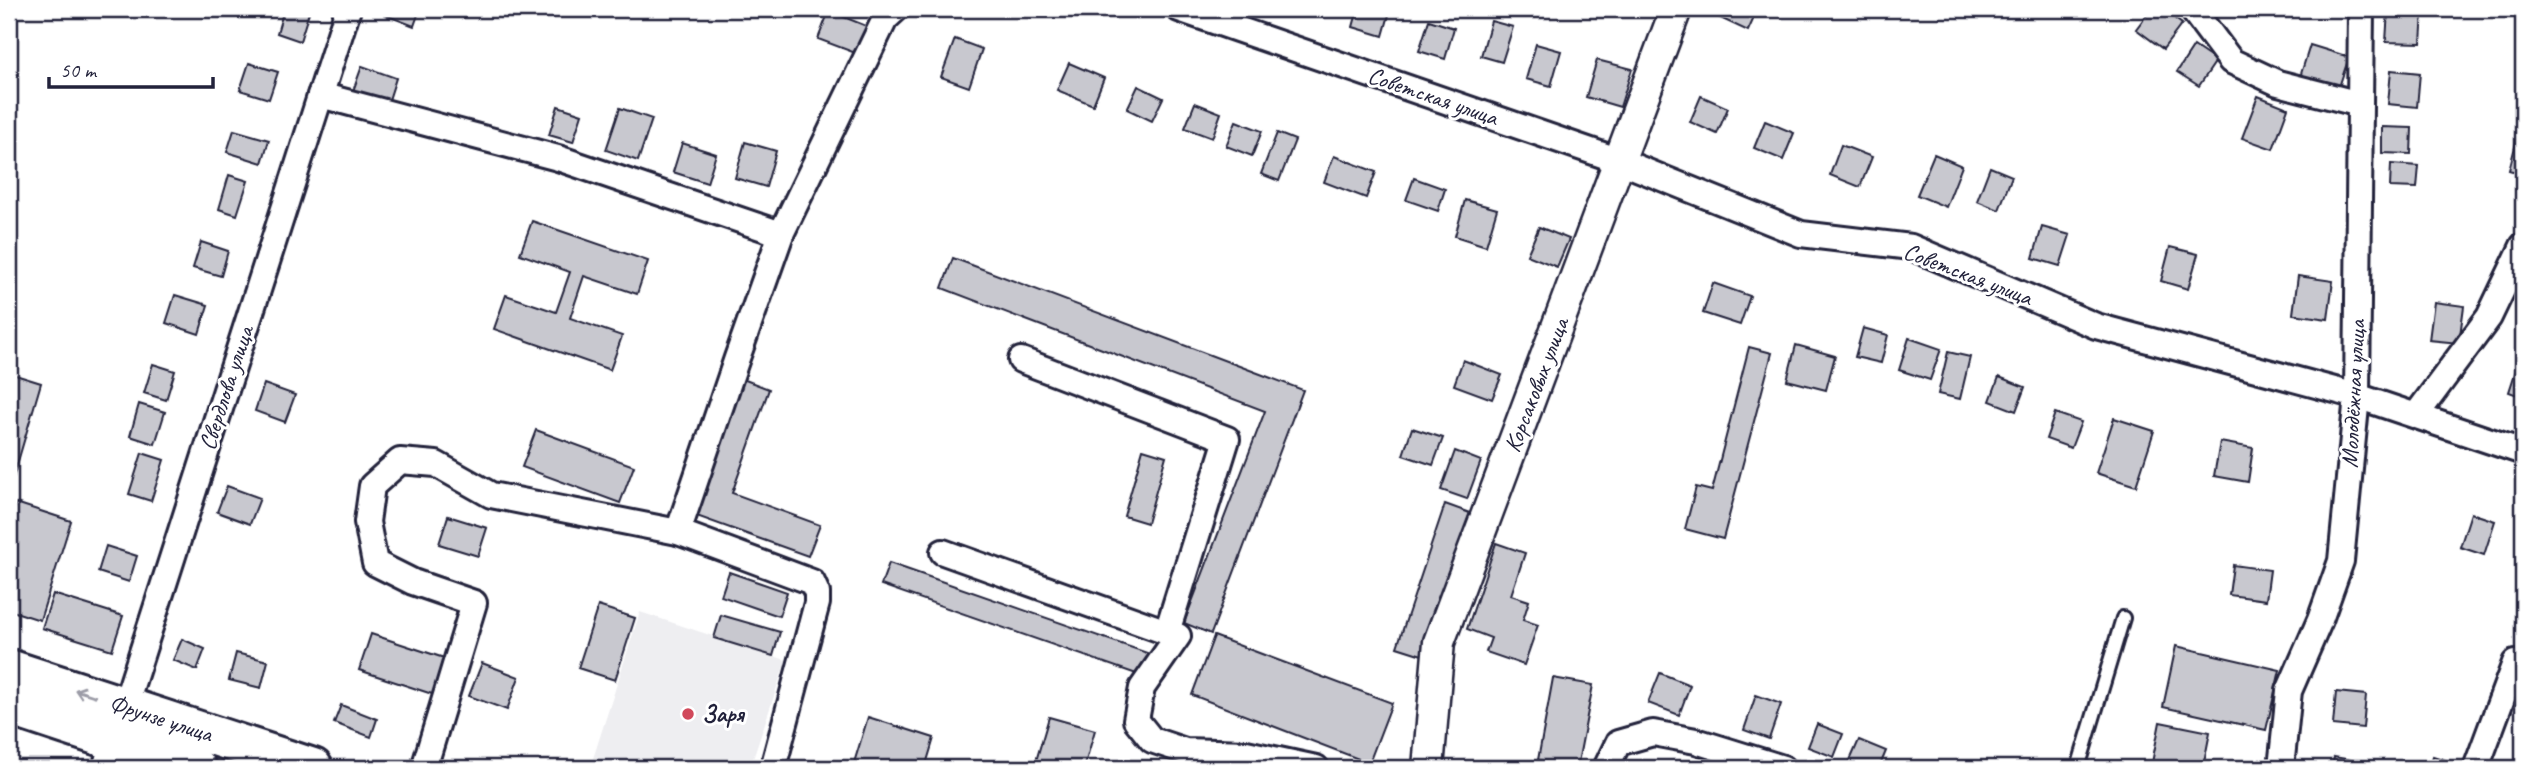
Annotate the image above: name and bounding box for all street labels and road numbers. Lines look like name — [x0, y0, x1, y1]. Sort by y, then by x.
street label: Советская улица — [1364, 60, 1503, 133]
street label: Советская улица — [1899, 236, 2038, 313]
street label: Корсаковых улица — [1497, 312, 1576, 456]
street label: Молодёжная улица — [2334, 318, 2372, 469]
street label: Свердлова улица — [192, 320, 261, 454]
street label: Фрунзе улица — [106, 687, 218, 749]

